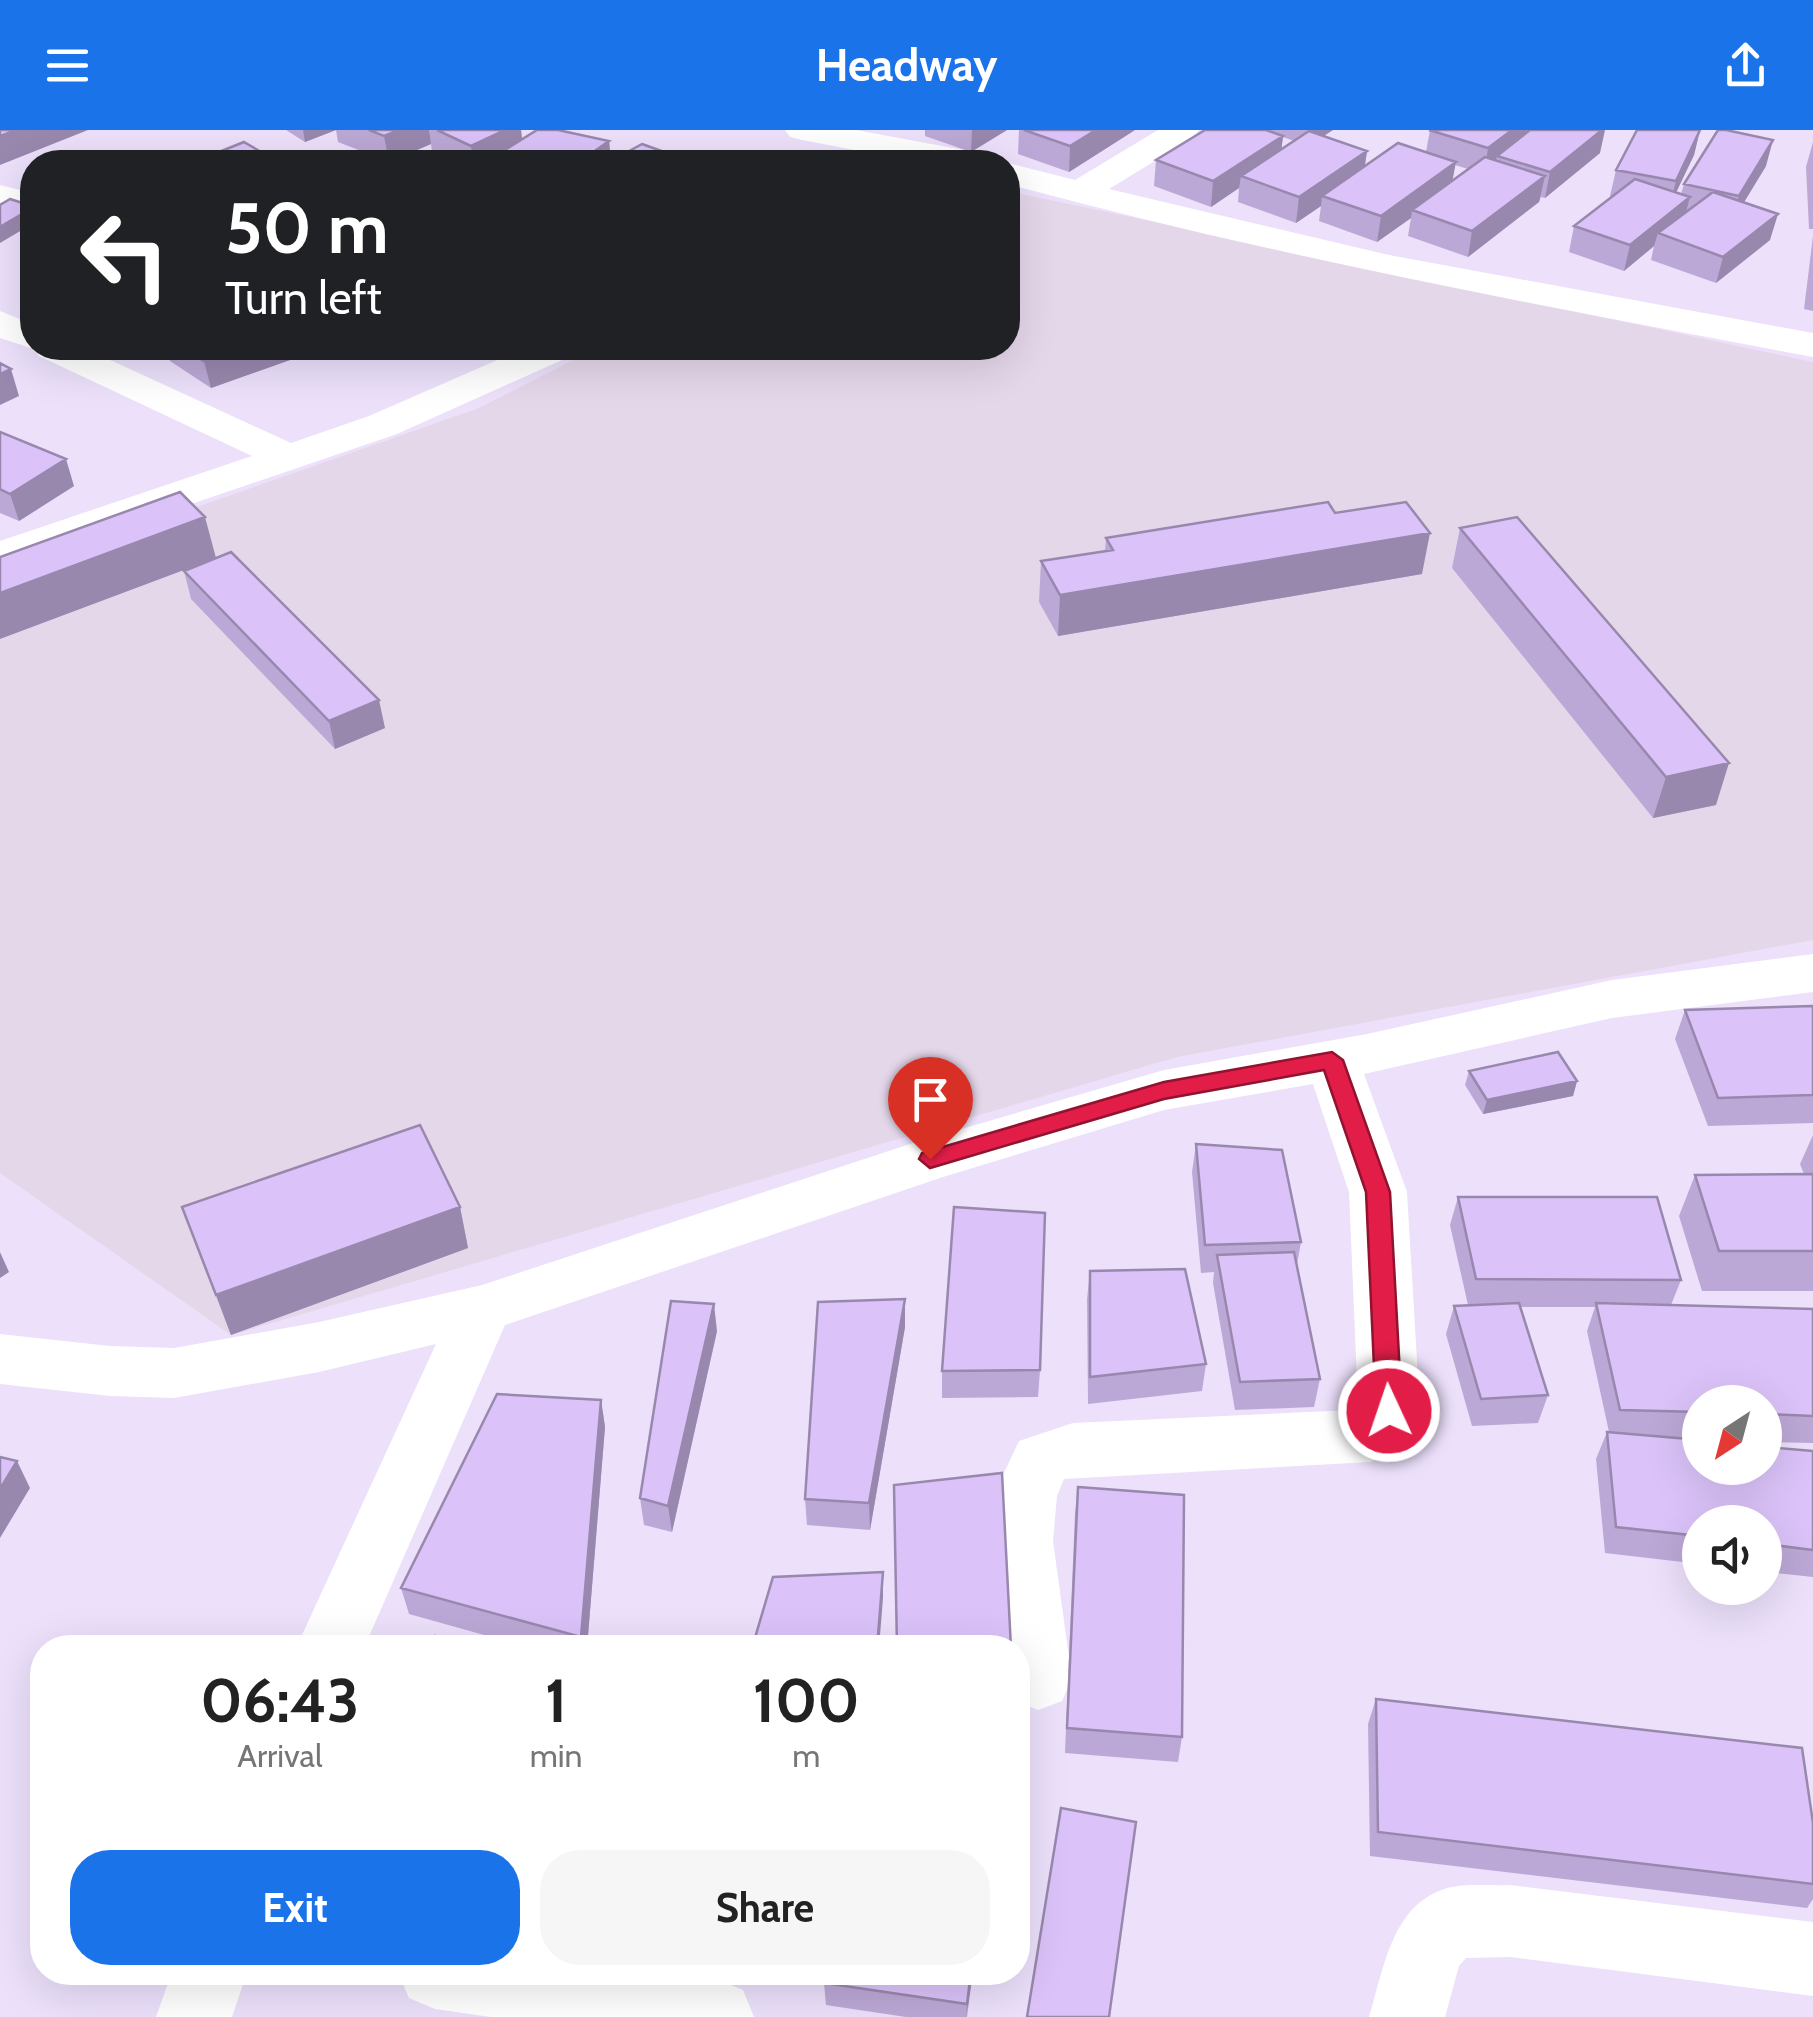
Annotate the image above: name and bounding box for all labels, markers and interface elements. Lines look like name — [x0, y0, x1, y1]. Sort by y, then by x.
icon: menu — [40, 38, 95, 93]
text: Headway — [816, 38, 997, 92]
icon: share — [1718, 38, 1773, 93]
text: 50 m — [225, 185, 389, 271]
icon: left — [60, 190, 190, 320]
text: Turn left — [225, 271, 382, 325]
pin — [888, 1057, 973, 1160]
icon: arrive — [903, 1072, 958, 1127]
position arrow — [1337, 1359, 1441, 1463]
north arrow — [1682, 1385, 1782, 1485]
map controls — [1682, 1385, 1782, 1605]
button: sound — [1682, 1505, 1782, 1605]
text: 06:43 — [200, 1664, 359, 1737]
text: 1 — [545, 1664, 567, 1737]
text: 100 — [753, 1664, 860, 1737]
text: Arrival — [237, 1736, 322, 1775]
text: min — [530, 1736, 582, 1775]
text: m — [792, 1736, 820, 1775]
button: Exit — [70, 1850, 520, 1965]
button: Share — [540, 1850, 990, 1965]

